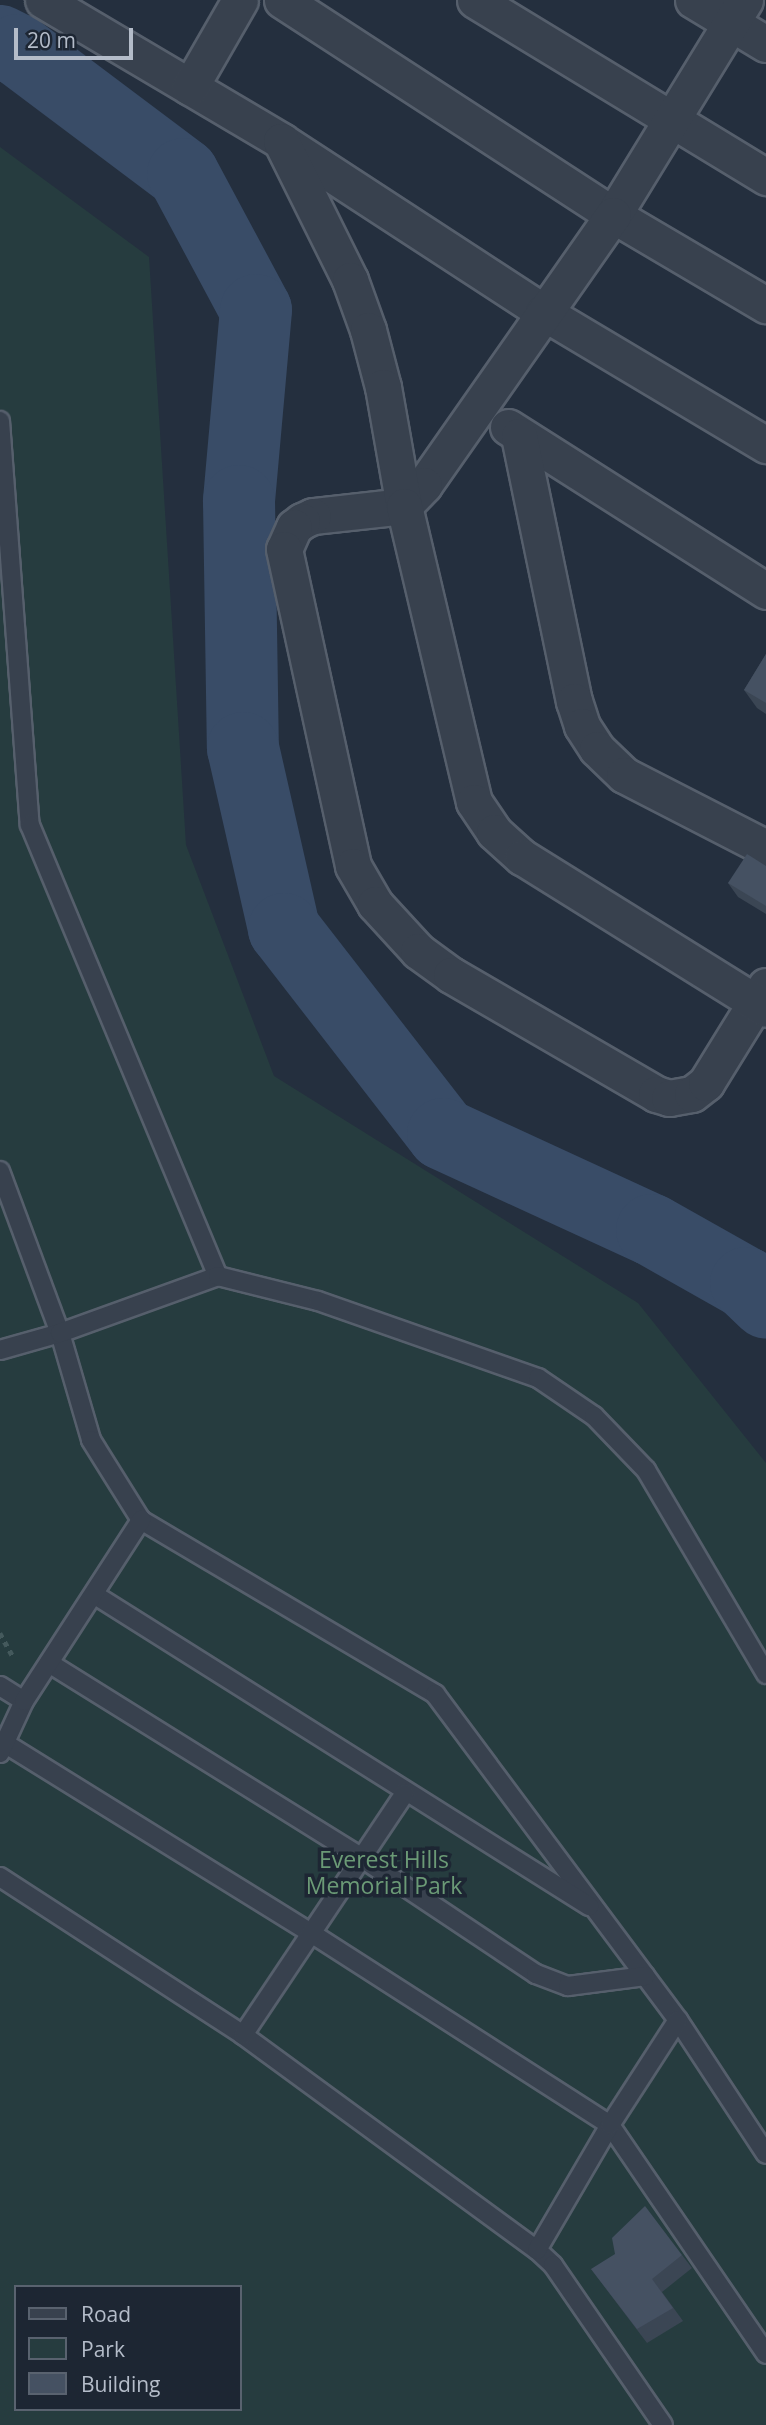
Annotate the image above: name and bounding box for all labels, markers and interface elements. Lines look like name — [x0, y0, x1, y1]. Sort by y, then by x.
scale bar — [18, 14, 136, 58]
text: 20 m — [27, 26, 76, 54]
park label: Everest Hills Memorial Park — [306, 1845, 462, 1899]
legend — [14, 2285, 242, 2411]
text: Road — [81, 2300, 131, 2328]
text: Park — [81, 2335, 125, 2363]
text: Building — [81, 2370, 160, 2398]

